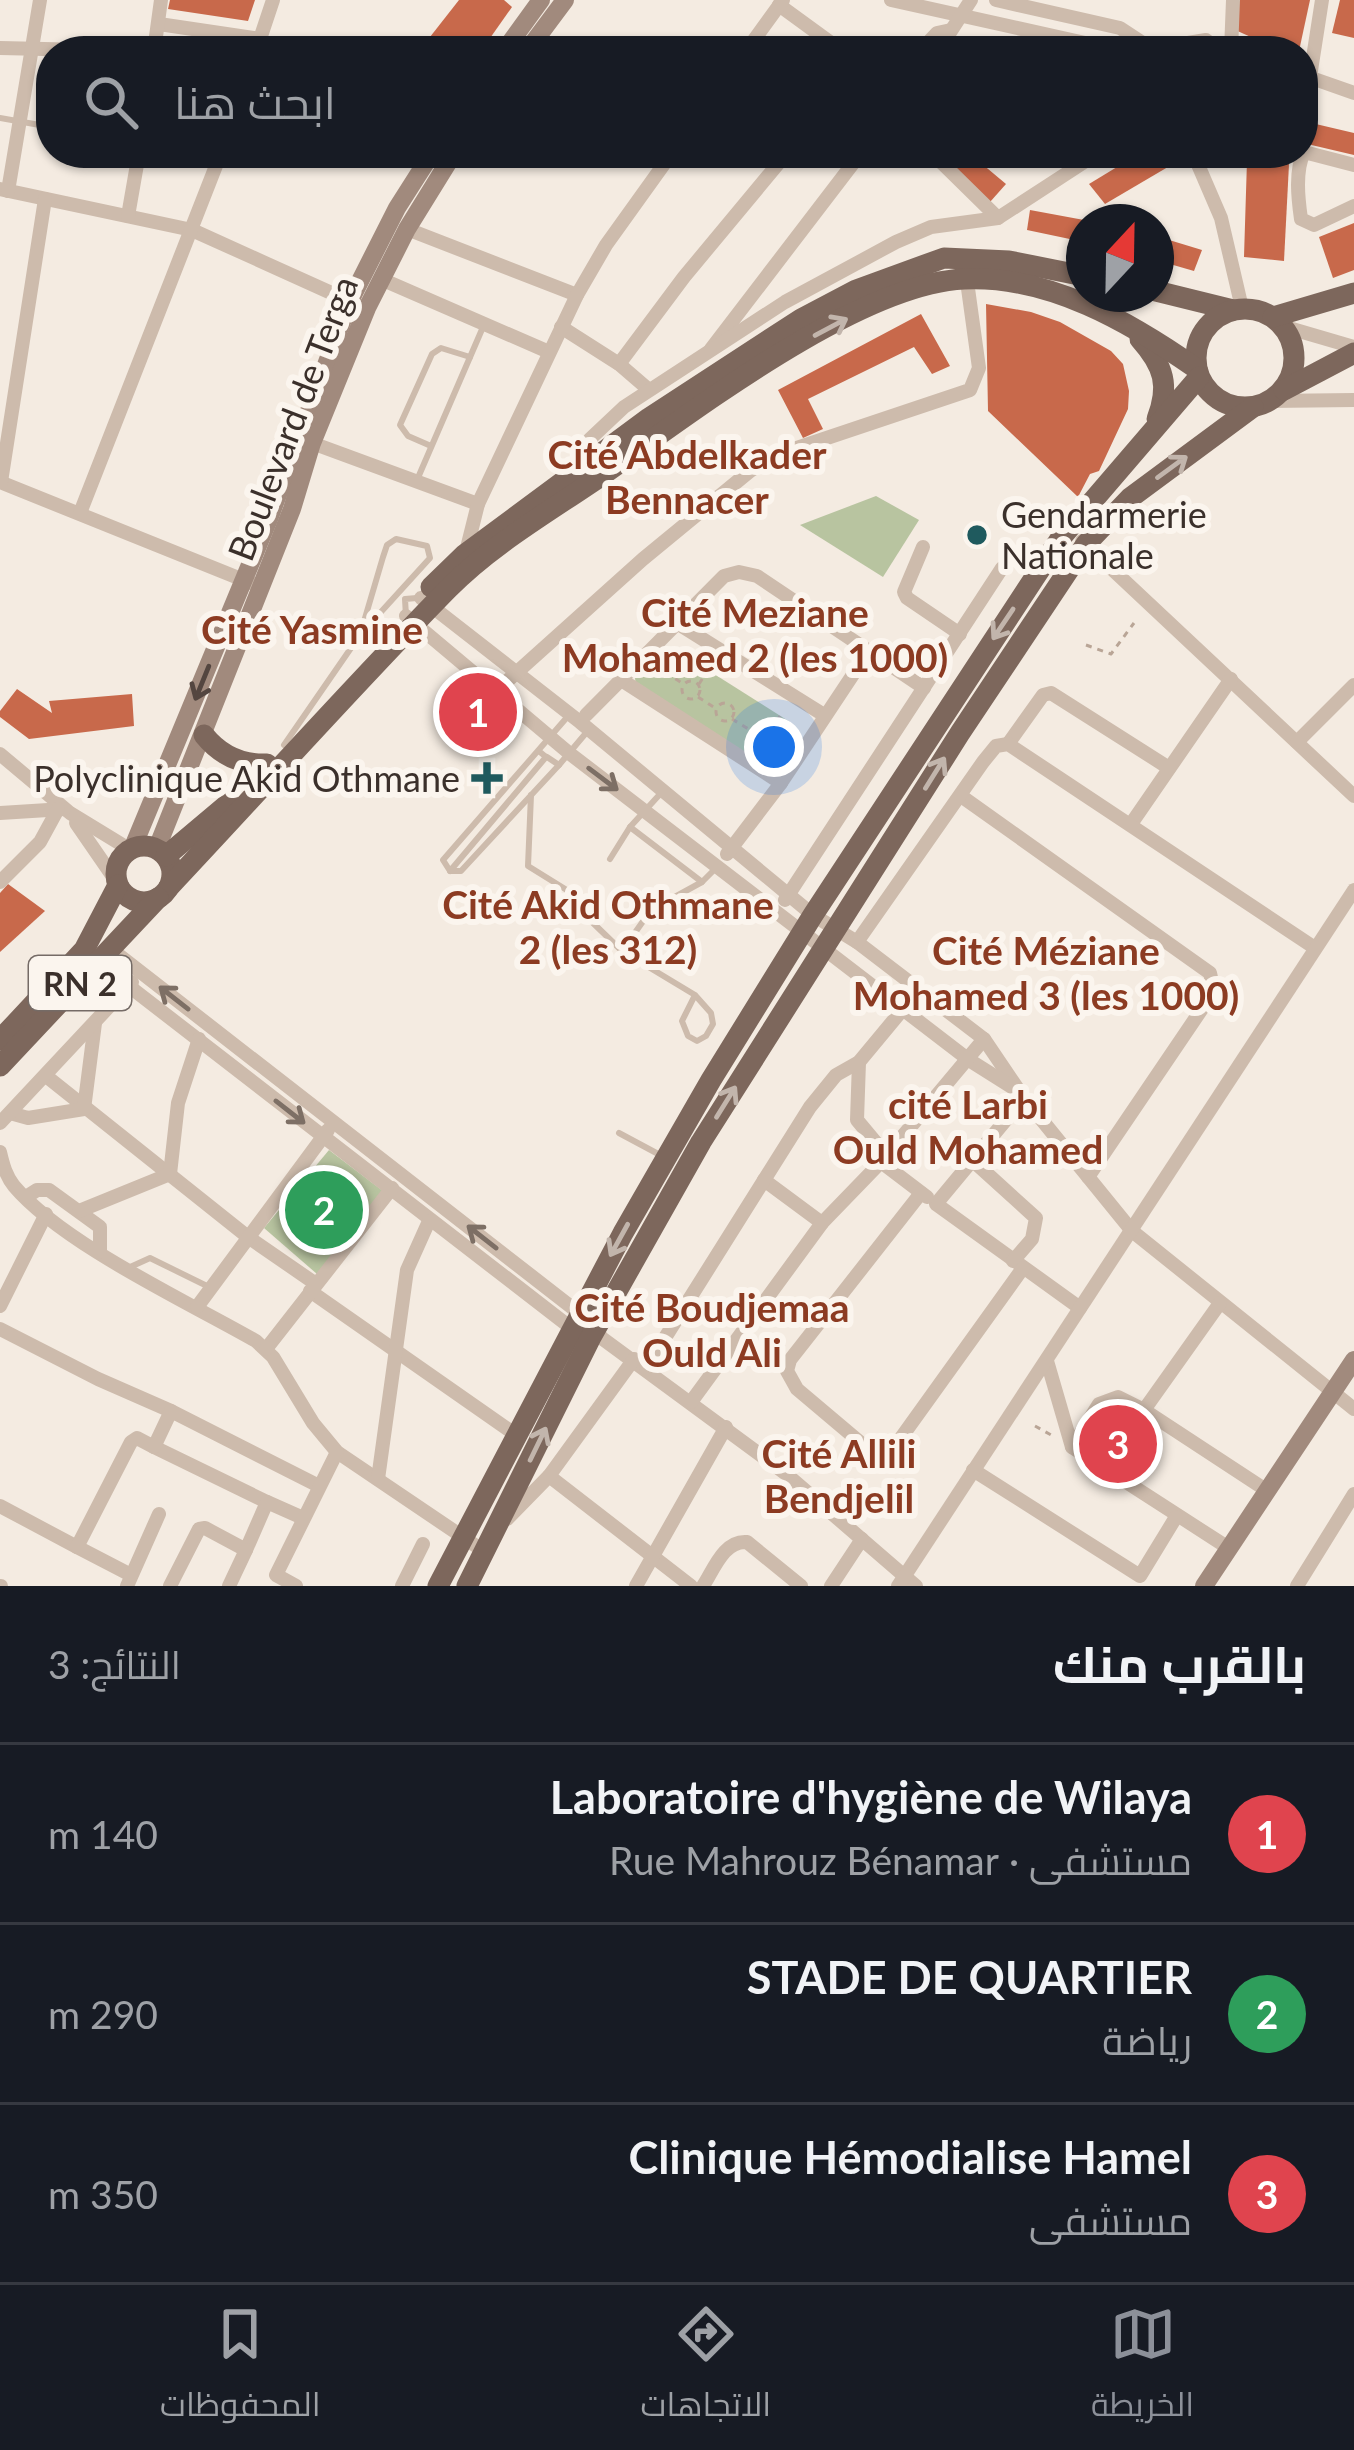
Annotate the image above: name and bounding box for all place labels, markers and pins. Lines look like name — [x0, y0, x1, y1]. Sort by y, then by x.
place label: Gendarmerie Nationale — [1001, 492, 1207, 577]
marker: Gendarmerie Nationale — [964, 522, 990, 548]
pin: 1 — [439, 667, 517, 757]
place label: Polyclinique Akid Othmane — [33, 756, 460, 800]
marker: Polyclinique Akid Othmane — [471, 762, 503, 794]
pin: 2 — [285, 1165, 363, 1255]
pin: 3 — [1079, 1399, 1157, 1489]

